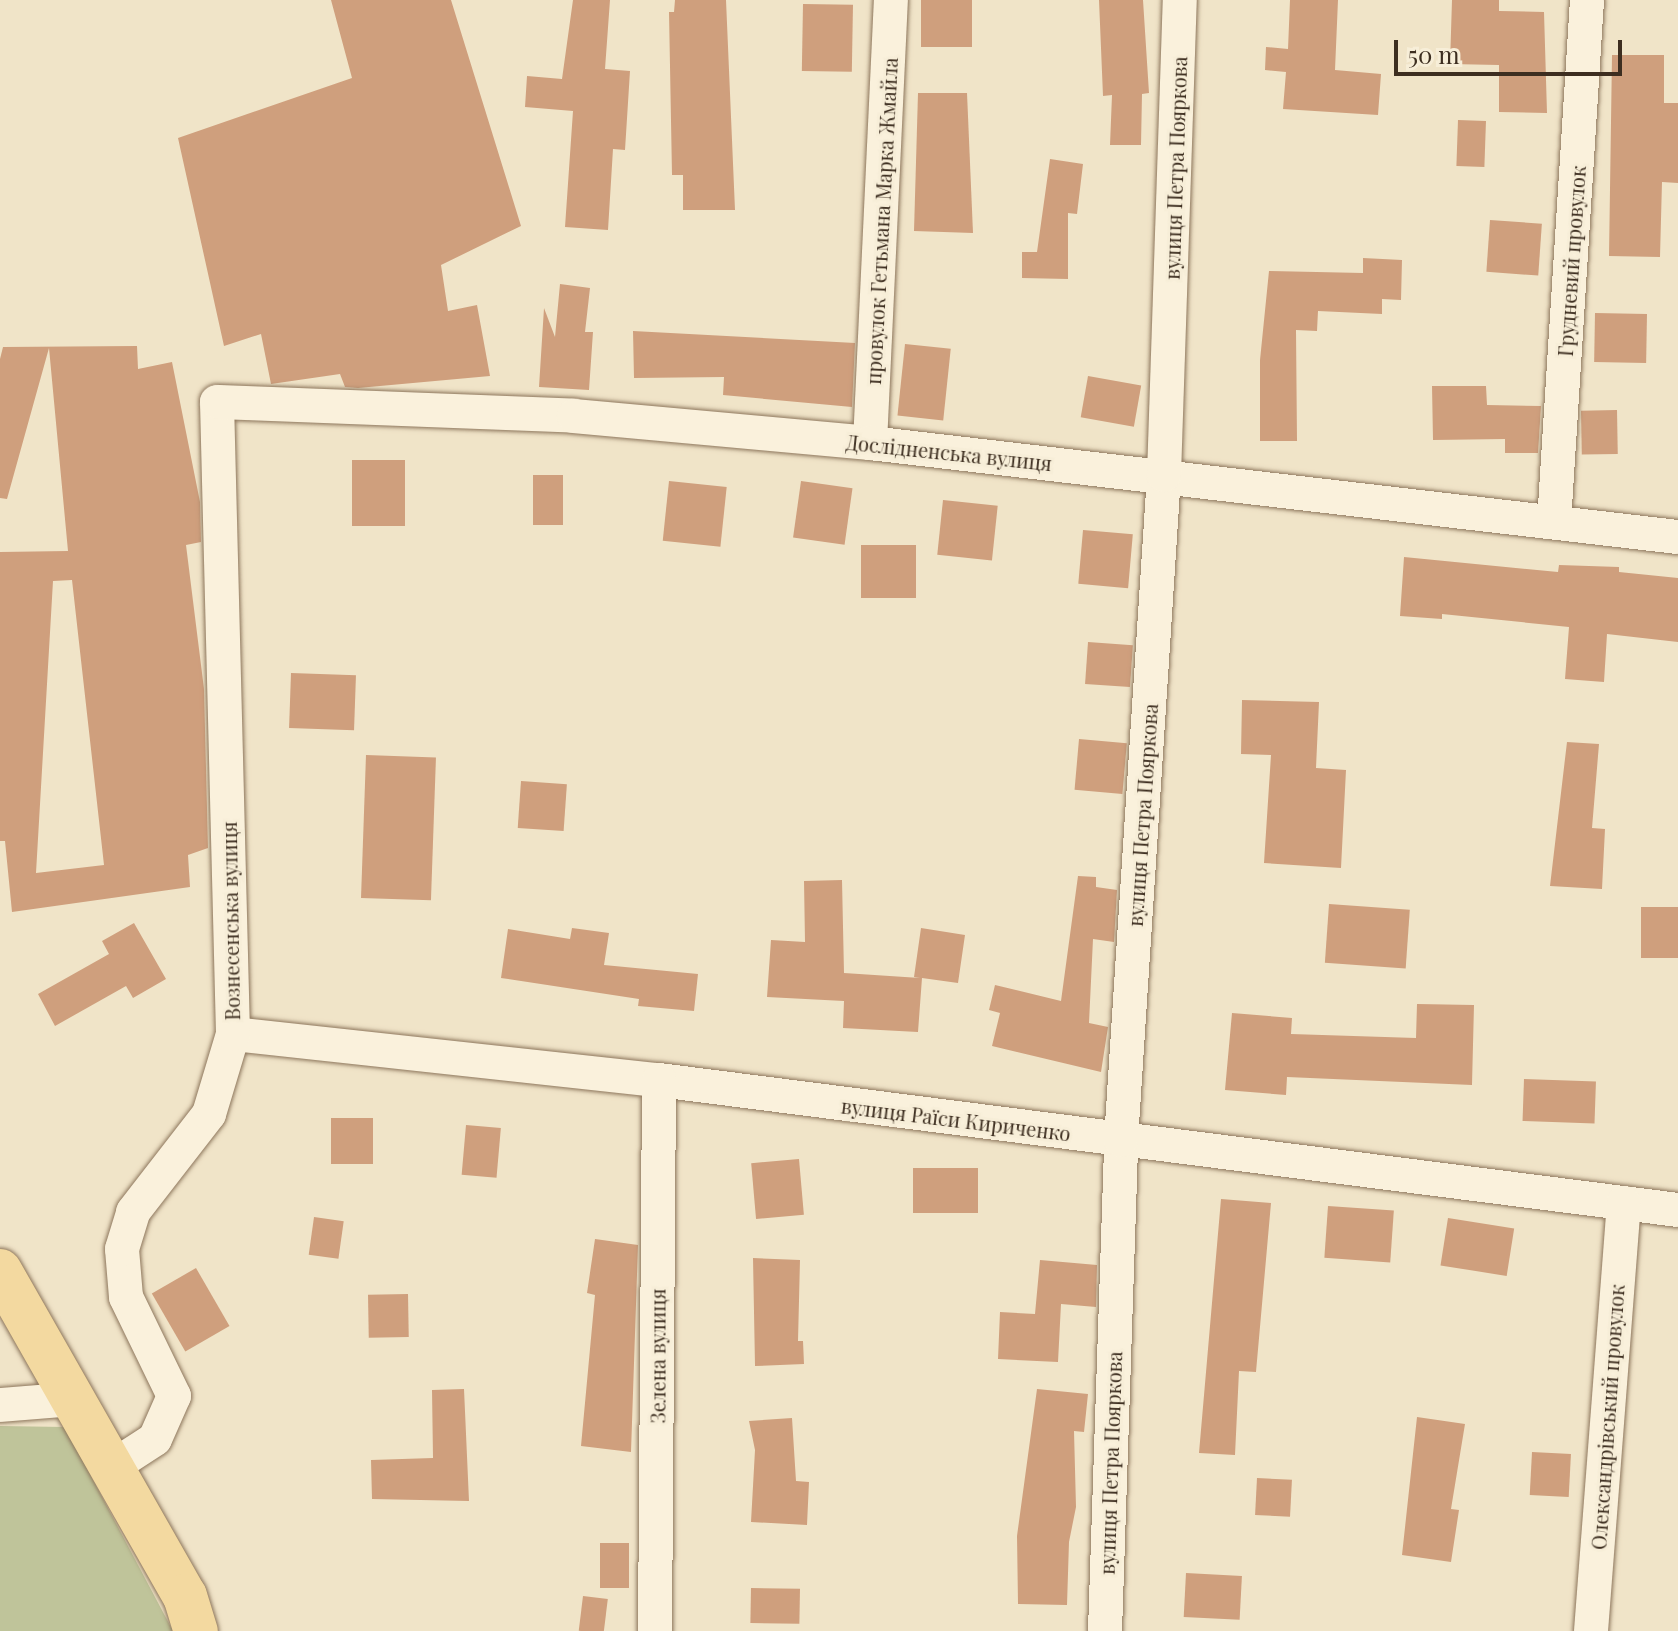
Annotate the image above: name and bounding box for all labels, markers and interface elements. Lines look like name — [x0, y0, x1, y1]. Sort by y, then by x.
scale bar — [1398, 24, 1626, 74]
text: 50 m — [1408, 38, 1460, 70]
street label: вулиця Петра Пояркова — [1159, 56, 1191, 280]
street label: провулок Гетьмана Марка Жмайла — [860, 57, 902, 385]
street label: Грудневий провулок — [1552, 165, 1590, 357]
street label: Дослідненська вулиця — [845, 429, 1053, 475]
street label: вулиця Петра Пояркова — [1122, 703, 1162, 927]
street label: Вознесенська вулиця — [216, 821, 244, 1021]
street label: вулиця Раїси Кириченко — [840, 1093, 1072, 1145]
street label: Олександрівський провулок — [1586, 1283, 1628, 1551]
street label: Зелена вулиця — [645, 1289, 669, 1423]
street label: вулиця Петра Пояркова — [1094, 1351, 1126, 1575]

